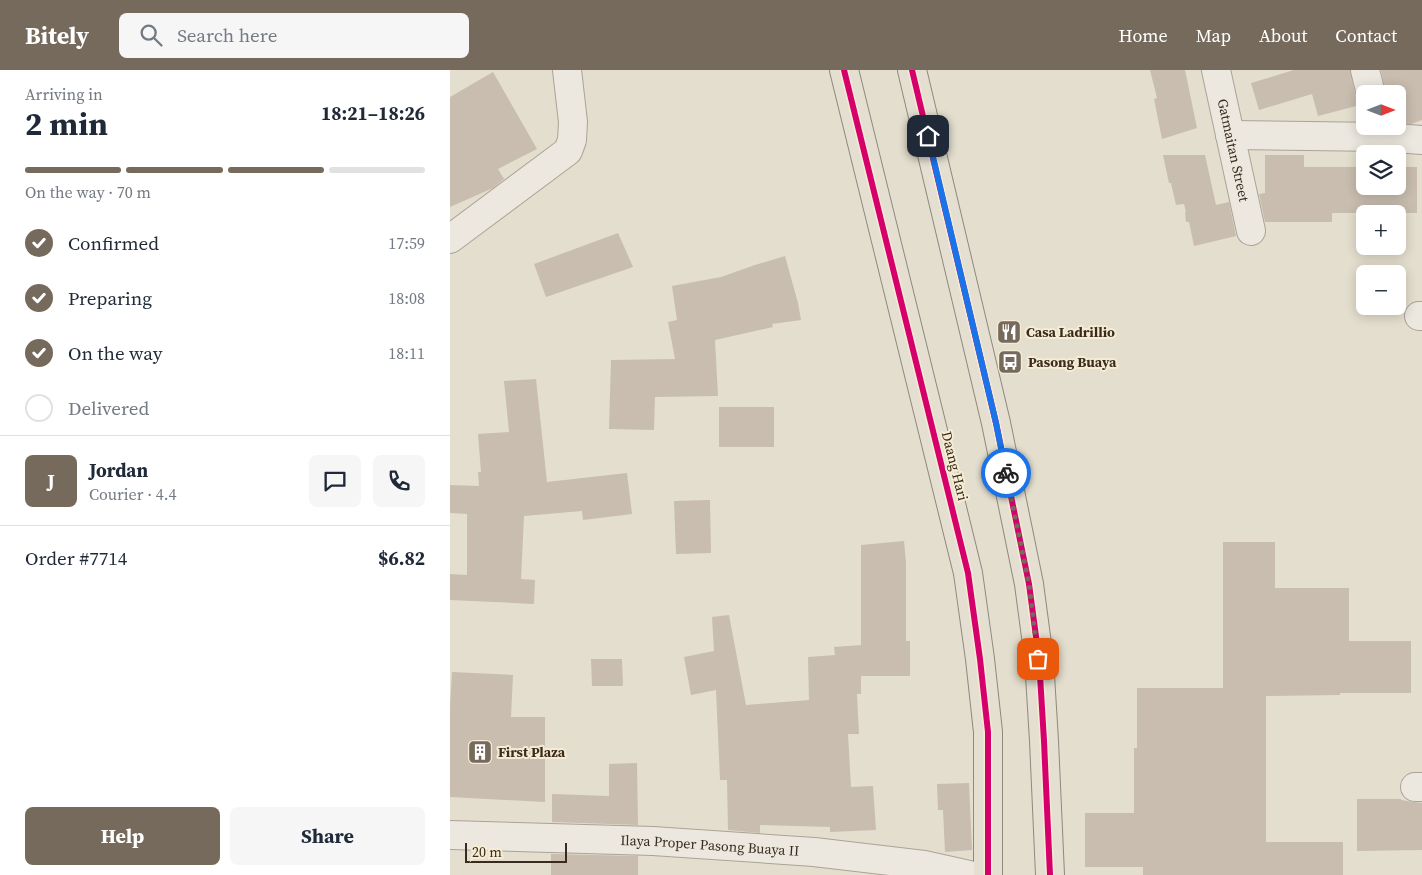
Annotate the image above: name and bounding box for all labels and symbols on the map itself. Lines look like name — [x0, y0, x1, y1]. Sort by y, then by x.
north arrow — [1356, 85, 1406, 135]
street label: Gatmaitan Street — [1213, 97, 1254, 204]
pin — [907, 115, 949, 157]
restaurant icon: Casa Ladrillio — [996, 319, 1022, 345]
place label: Casa Ladrillio — [1026, 322, 1115, 342]
bus stop icon: Pasong Buaya — [997, 349, 1023, 375]
place label: Pasong Buaya — [1028, 352, 1117, 372]
street label: Daang Hari — [937, 429, 973, 503]
courier — [981, 448, 1031, 498]
pin — [1017, 638, 1059, 680]
building icon: First Plaza — [467, 739, 493, 765]
place label: First Plaza — [498, 742, 566, 762]
street label: Ilaya Proper Pasong Buaya II — [620, 830, 800, 861]
scale bar — [465, 840, 568, 863]

